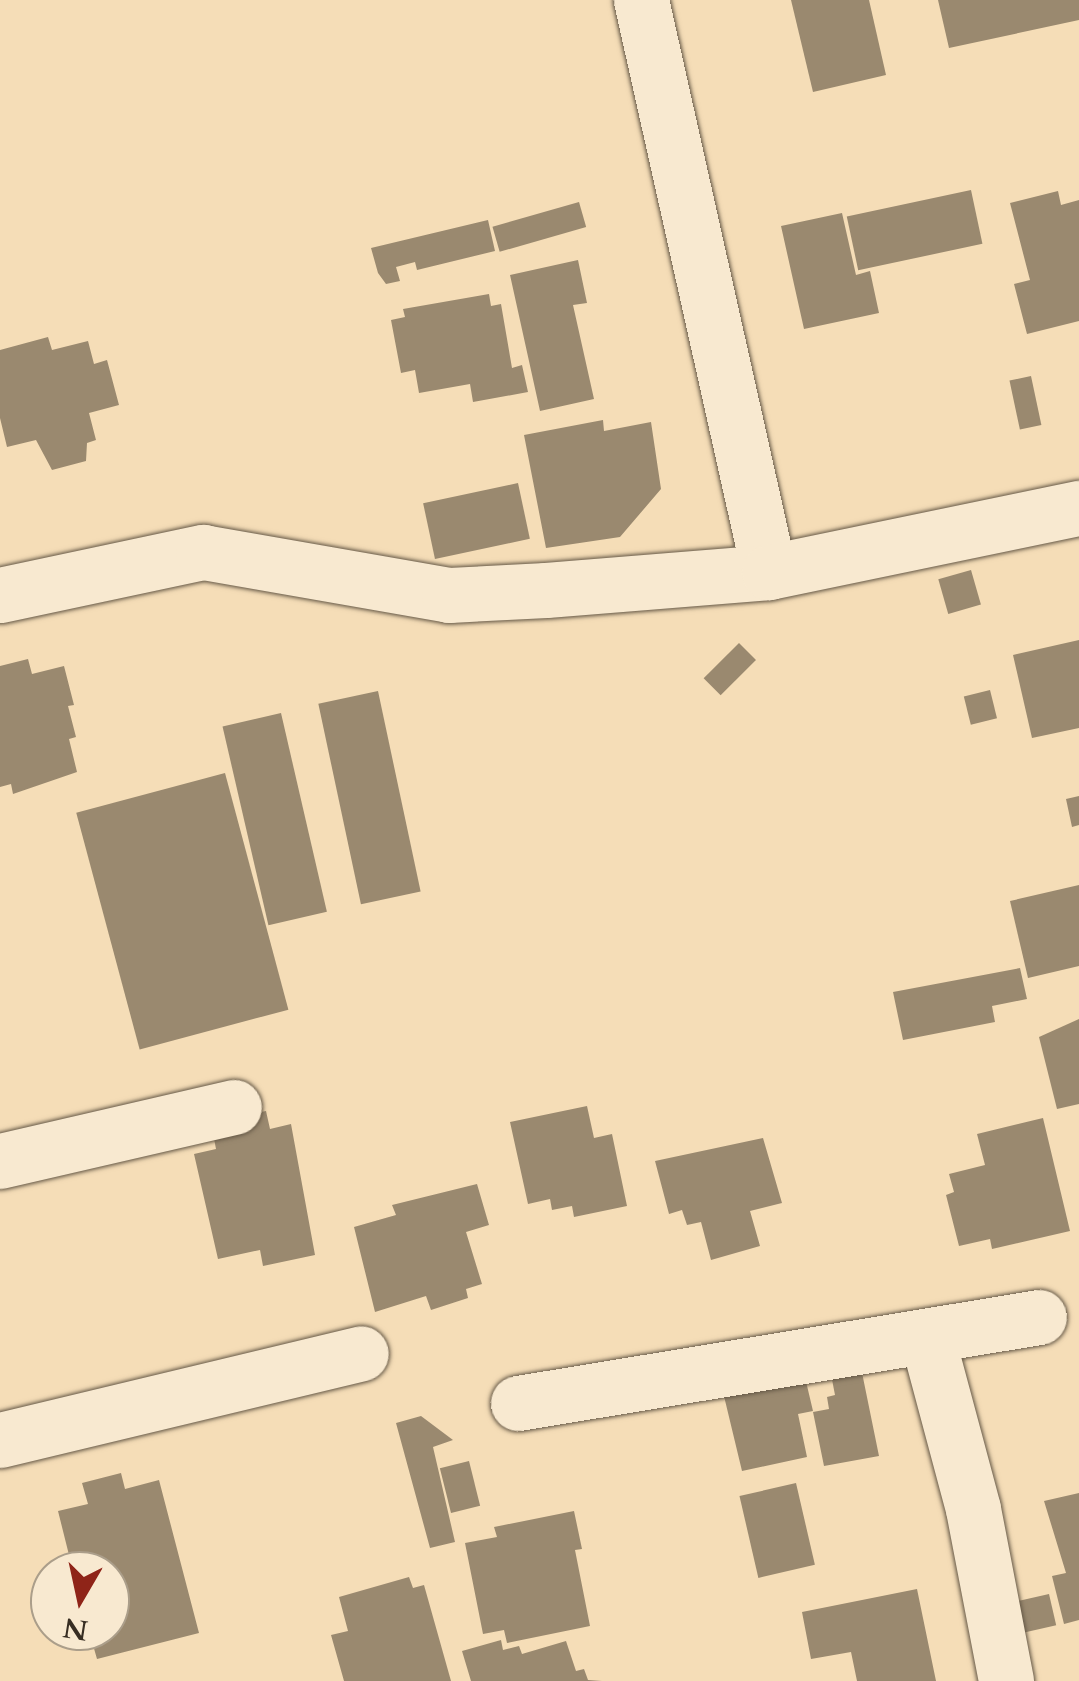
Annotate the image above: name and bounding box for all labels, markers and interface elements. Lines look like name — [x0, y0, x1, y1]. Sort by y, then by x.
north arrow — [30, 1551, 130, 1651]
text: N — [61, 1608, 91, 1649]

